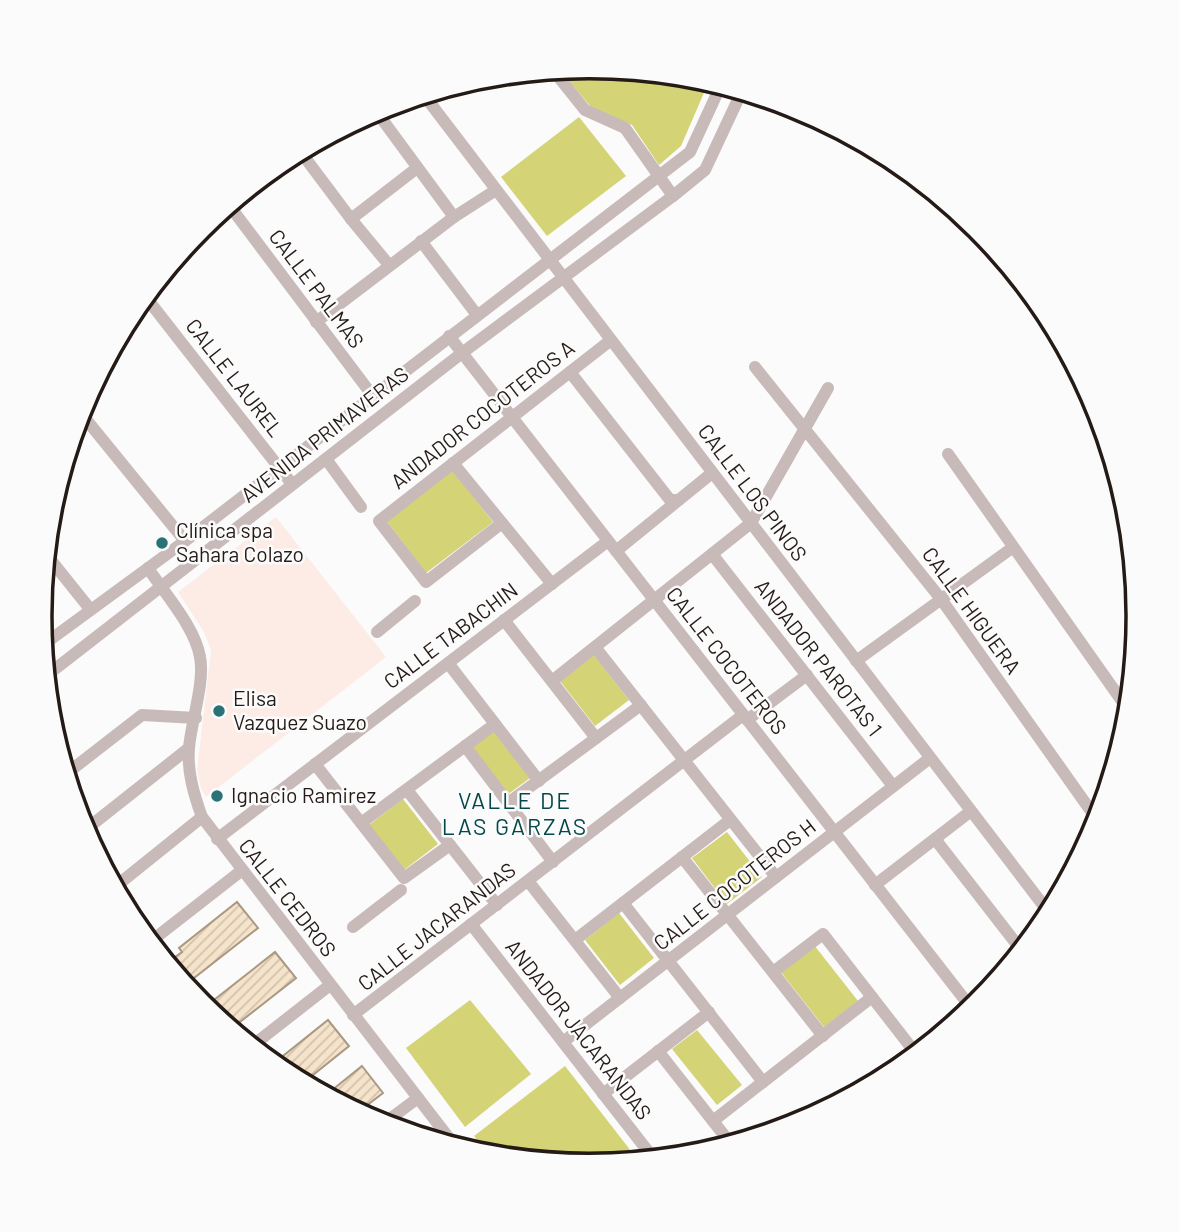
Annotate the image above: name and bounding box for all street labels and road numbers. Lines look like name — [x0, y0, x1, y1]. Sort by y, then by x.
street label: CALLE PALMAS — [264, 224, 370, 352]
street label: CALLE LAUREL — [181, 313, 289, 441]
street label: ANDADOR COCOTEROS A — [385, 334, 579, 493]
street label: AVENIDA PRIMAVERAS — [235, 361, 413, 507]
street label: CALLE LOS PINOS — [694, 419, 813, 566]
street label: CALLE HIGUERA — [918, 542, 1027, 679]
street label: ANDADOR PAROTAS 1 — [750, 574, 888, 740]
street label: CALLE TABACHIN — [378, 576, 522, 693]
street label: CALLE COCOTEROS — [662, 581, 793, 739]
street label: CALLE COCOTEROS H — [648, 813, 820, 955]
street label: CALLE CEDROS — [234, 833, 342, 961]
street label: CALLE JACARANDAS — [352, 856, 520, 995]
street label: ANDADOR JACARANDAS — [501, 934, 657, 1124]

